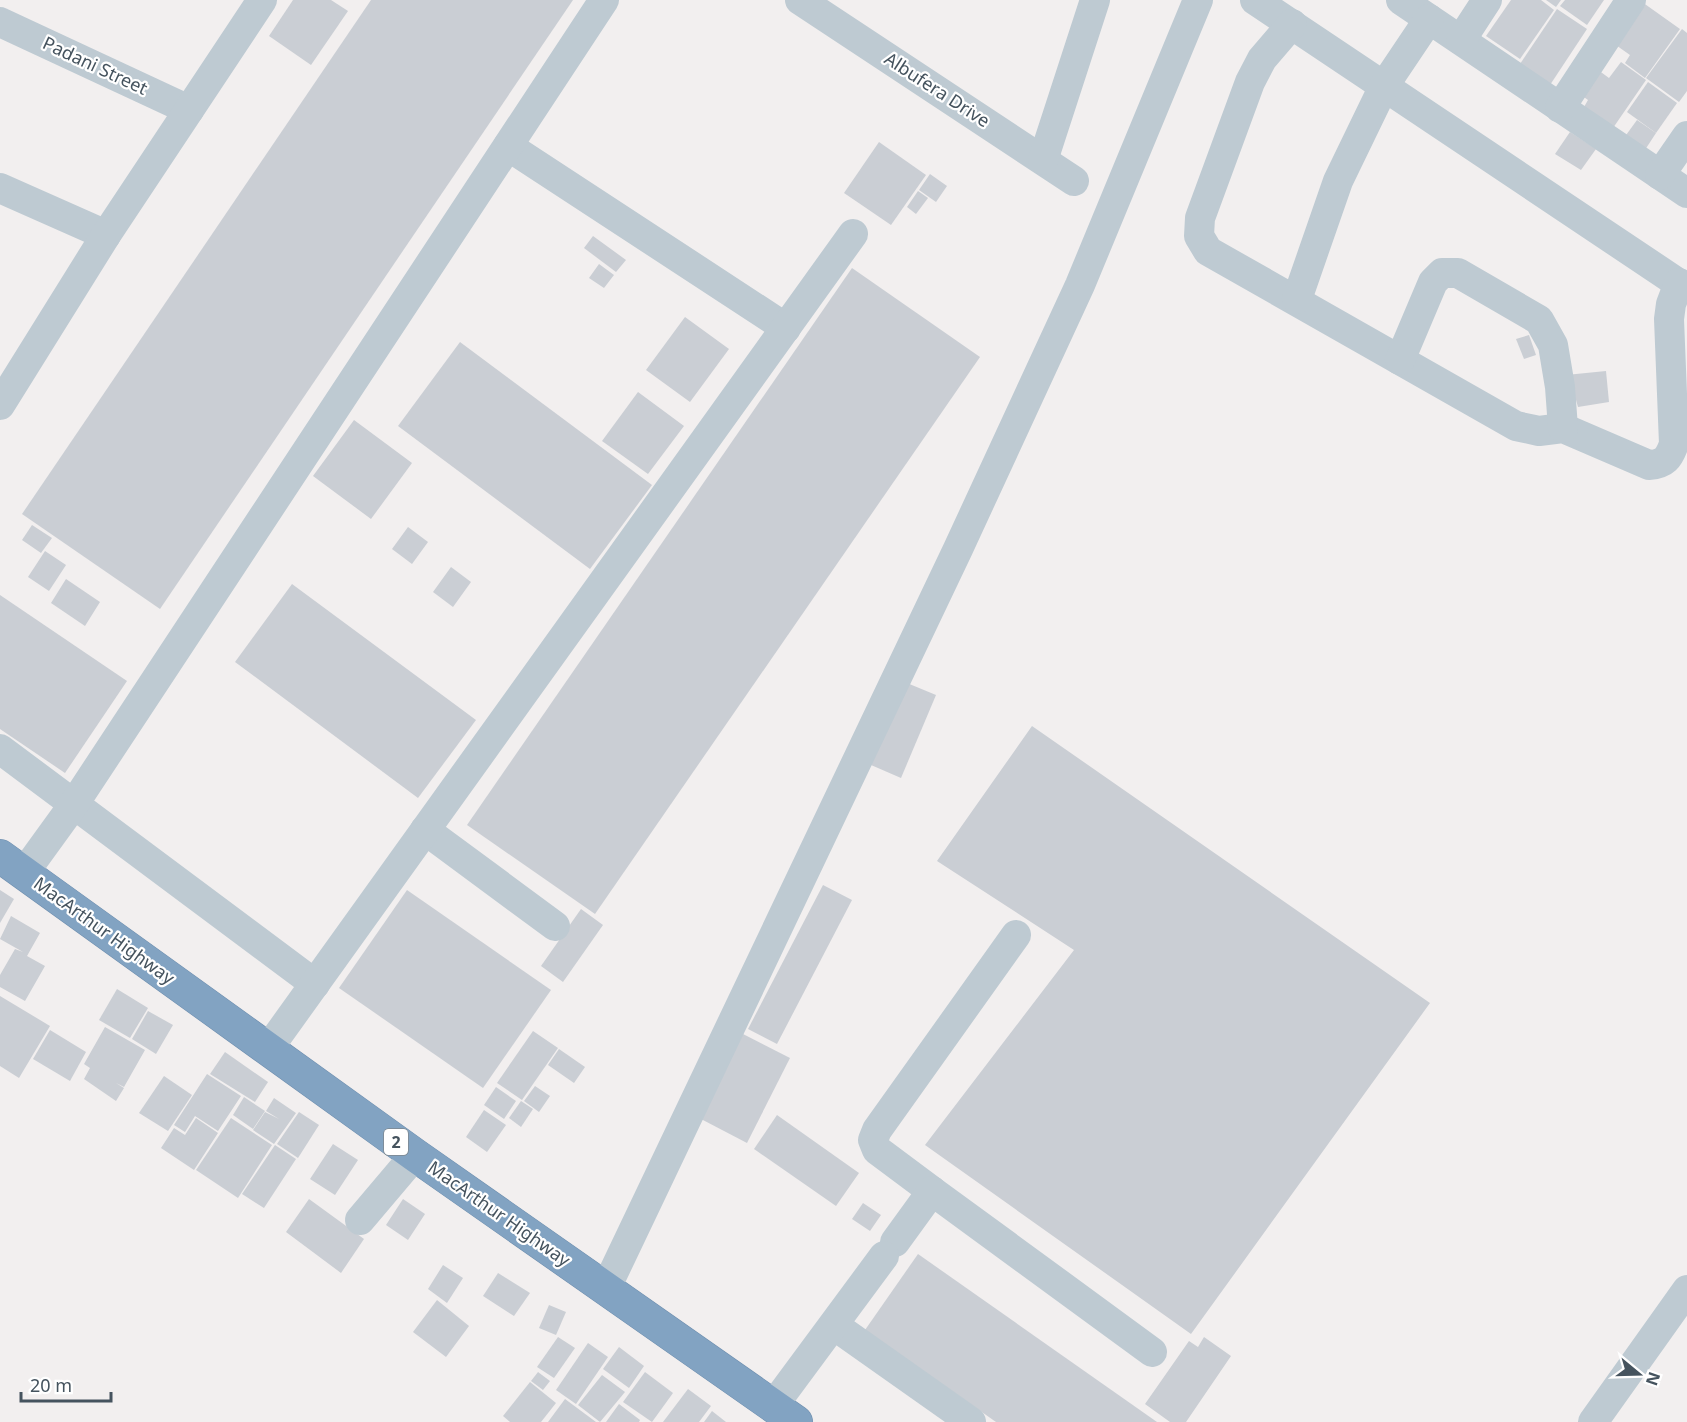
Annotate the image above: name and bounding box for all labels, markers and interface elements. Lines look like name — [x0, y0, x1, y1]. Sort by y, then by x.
street label: Padani Street — [39, 30, 152, 100]
street label: Albufera Drive — [880, 46, 995, 132]
street label: MacArthur Highway — [29, 871, 180, 990]
road number: 2 — [384, 1129, 408, 1155]
street label: MacArthur Highway — [424, 1155, 576, 1272]
north arrow — [1609, 1344, 1669, 1404]
scale bar — [21, 1365, 111, 1403]
text: N — [1641, 1369, 1666, 1389]
text: 20 m — [30, 1373, 72, 1397]

